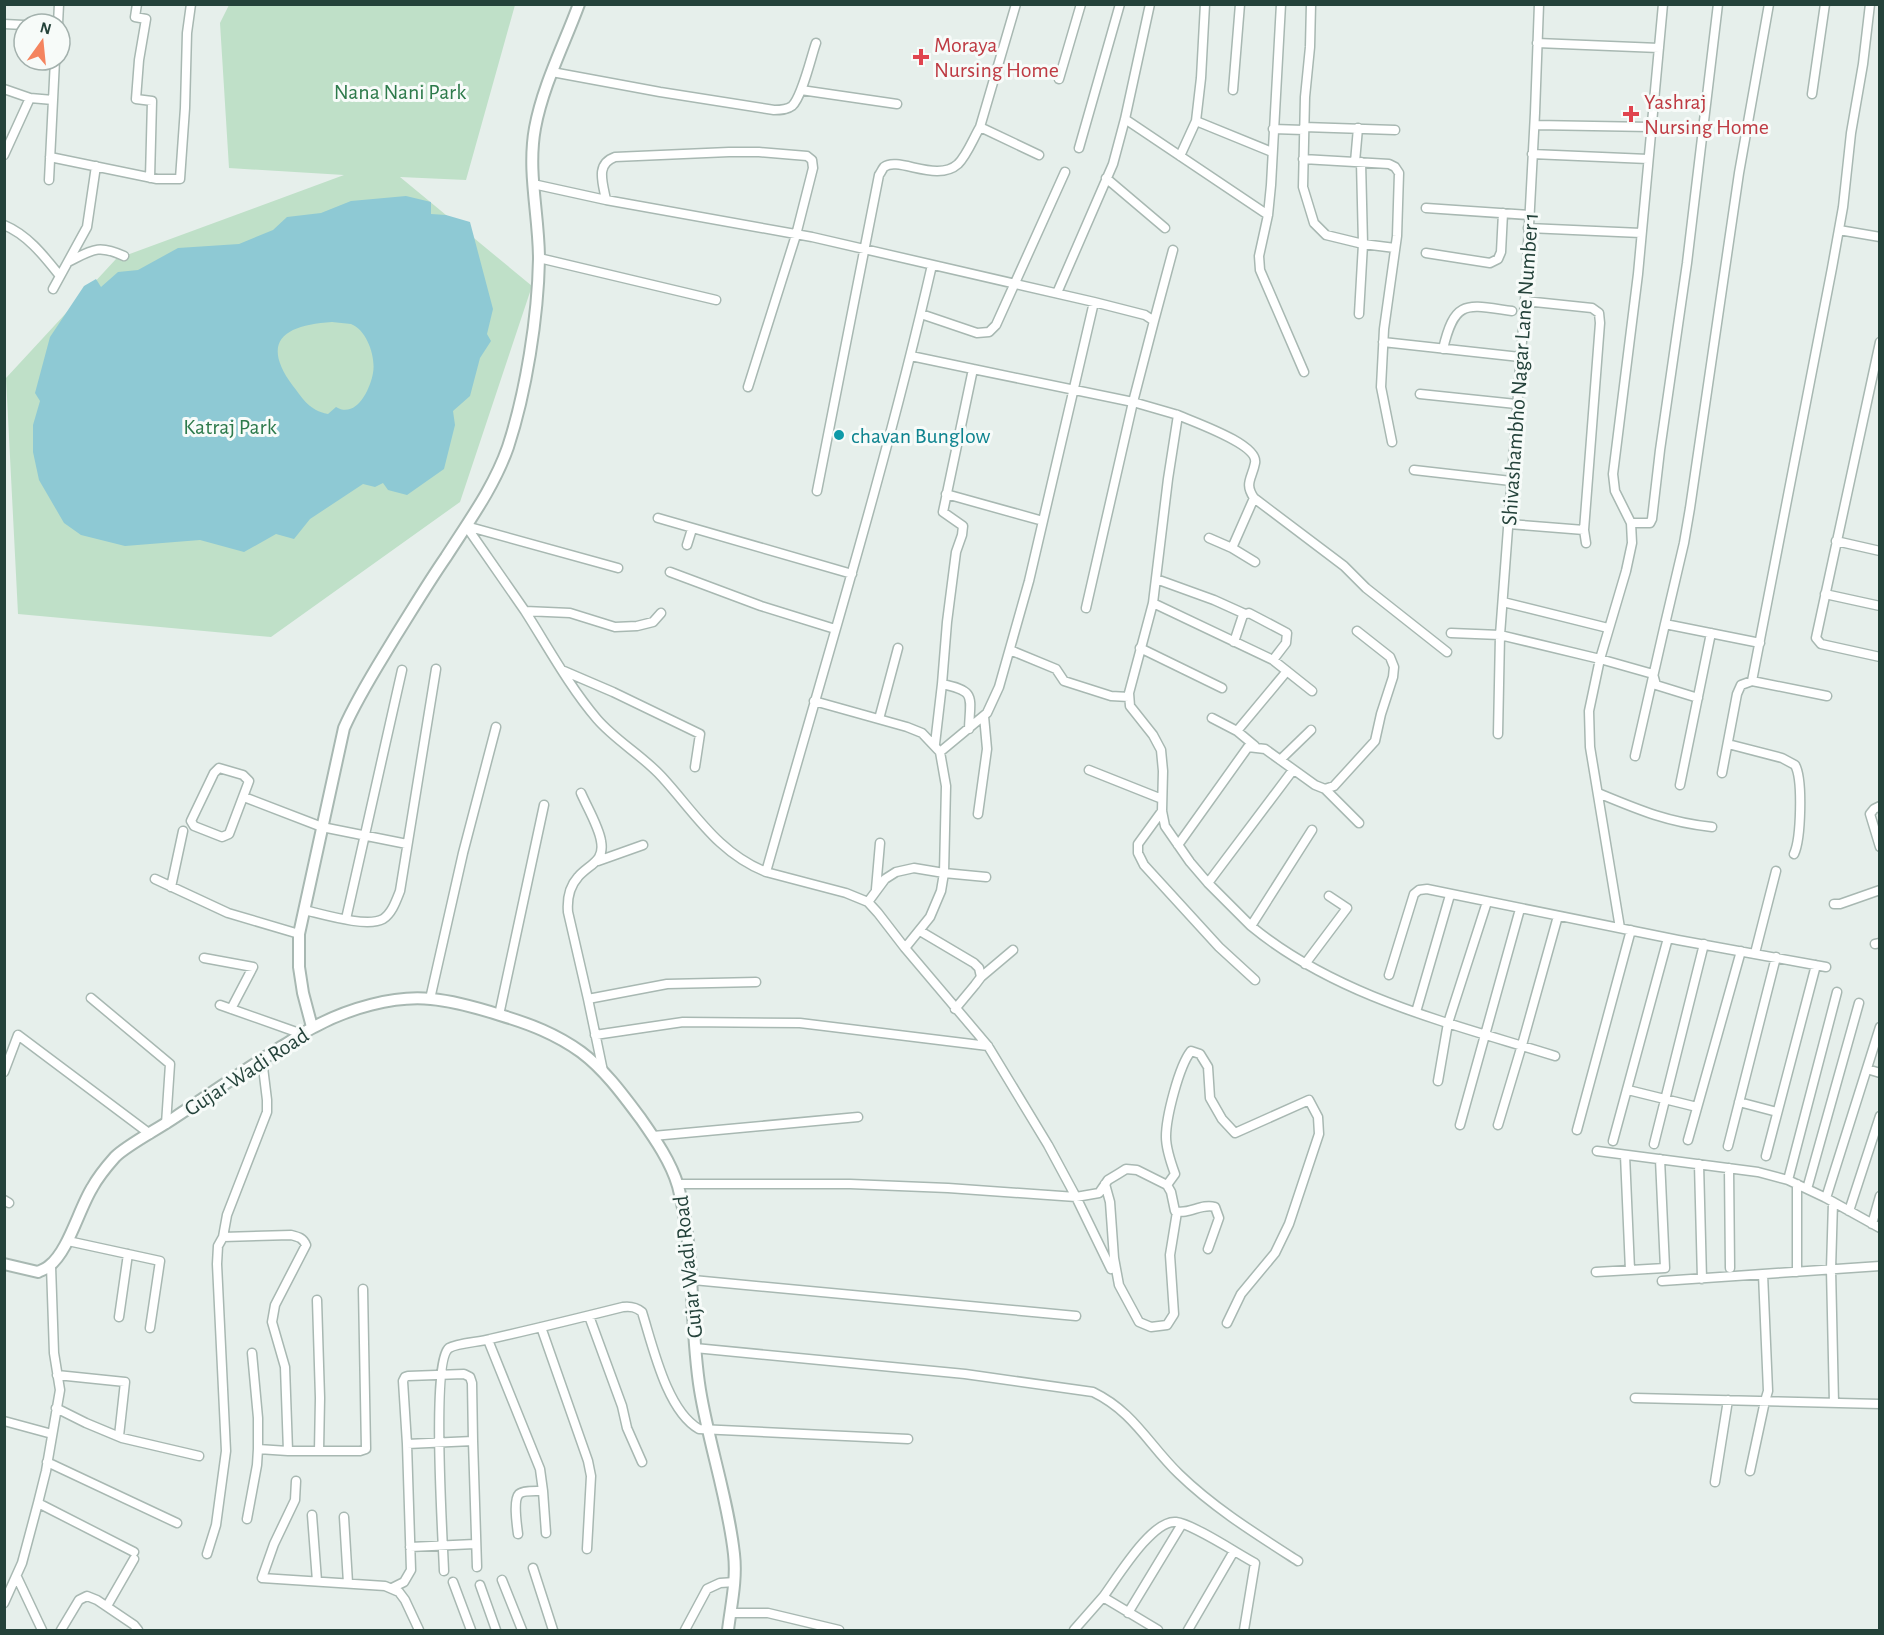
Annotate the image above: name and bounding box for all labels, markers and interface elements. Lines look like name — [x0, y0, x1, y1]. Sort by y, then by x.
north arrow — [12, 12, 72, 72]
text: N — [38, 19, 53, 38]
place label: Moraya Nursing Home — [934, 34, 1059, 81]
marker: Moraya Nursing Home — [912, 48, 930, 66]
park label: Nana Nani Park — [334, 81, 466, 103]
place label: Yashraj Nursing Home — [1644, 91, 1769, 138]
marker: Yashraj Nursing Home — [1622, 105, 1640, 123]
street label: Shivashambho Nagar Lane Number 1 — [1498, 212, 1542, 526]
park label: Katraj Park — [183, 416, 277, 438]
place label: chavan Bunglow — [851, 425, 990, 447]
marker: chavan Bunglow — [832, 428, 846, 442]
street label: Gujar Wadi Road — [181, 1024, 313, 1120]
street label: Gujar Wadi Road — [670, 1195, 706, 1339]

